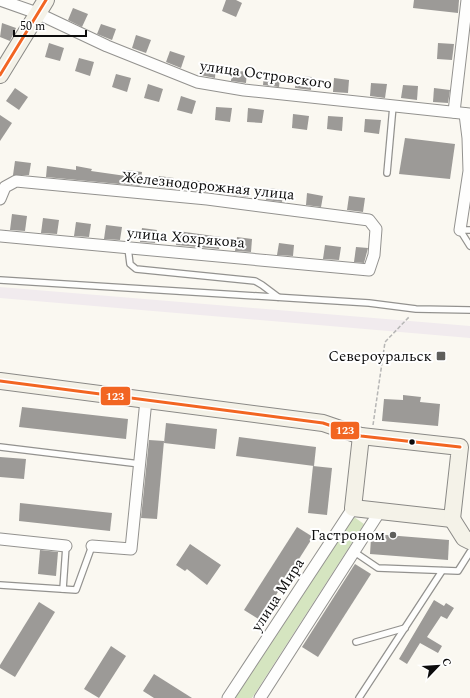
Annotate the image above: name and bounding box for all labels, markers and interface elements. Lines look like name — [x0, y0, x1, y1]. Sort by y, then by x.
scale bar — [14, 12, 86, 38]
text: 50 m — [20, 17, 45, 36]
street label: улица Островского — [197, 54, 334, 96]
street label: Железнодорожная улица — [120, 165, 296, 207]
street label: улица Хохрякова — [125, 221, 247, 255]
place label: Североуральск — [328, 345, 432, 368]
marker: Североуральск — [435, 350, 447, 362]
line badge: 123 — [100, 386, 131, 406]
text: 123 — [106, 388, 124, 405]
line badge: 123 — [330, 421, 360, 440]
text: 123 — [336, 422, 354, 439]
unlabelled marker — [407, 437, 417, 447]
place label: Гастроном — [311, 524, 385, 547]
marker: Гастроном — [388, 530, 398, 540]
street label: улица Мира — [245, 553, 311, 637]
north arrow — [418, 646, 458, 686]
text: С — [437, 655, 456, 669]

